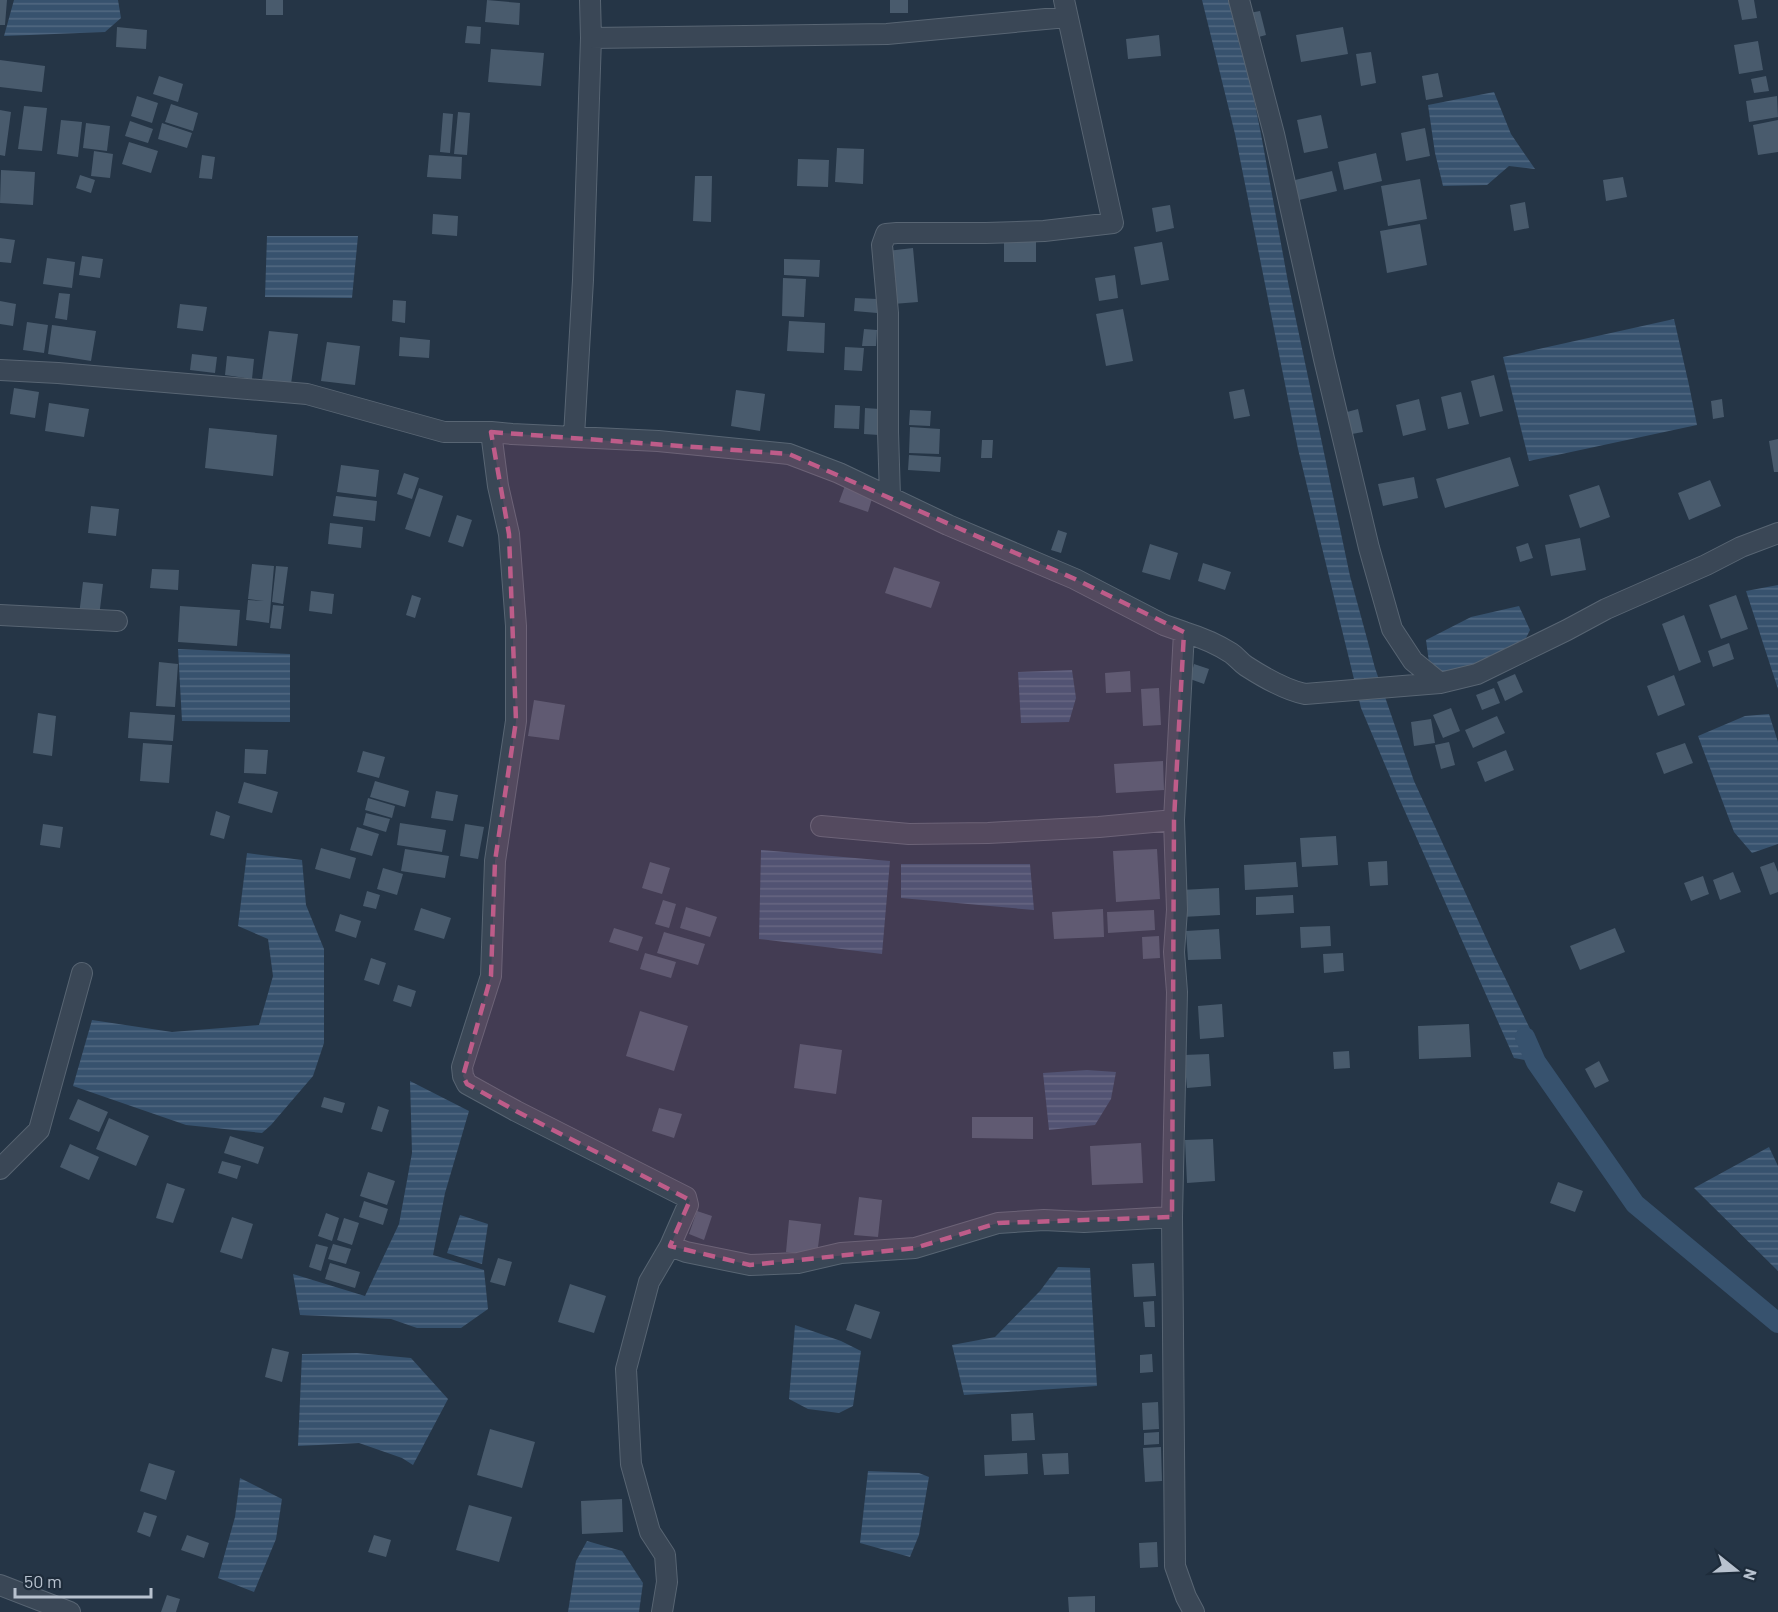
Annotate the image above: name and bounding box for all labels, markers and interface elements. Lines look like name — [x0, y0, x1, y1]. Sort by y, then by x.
north arrow — [1706, 1540, 1766, 1600]
scale bar — [15, 1561, 152, 1599]
text: N — [1740, 1567, 1761, 1583]
text: 50 m — [24, 1570, 62, 1592]

